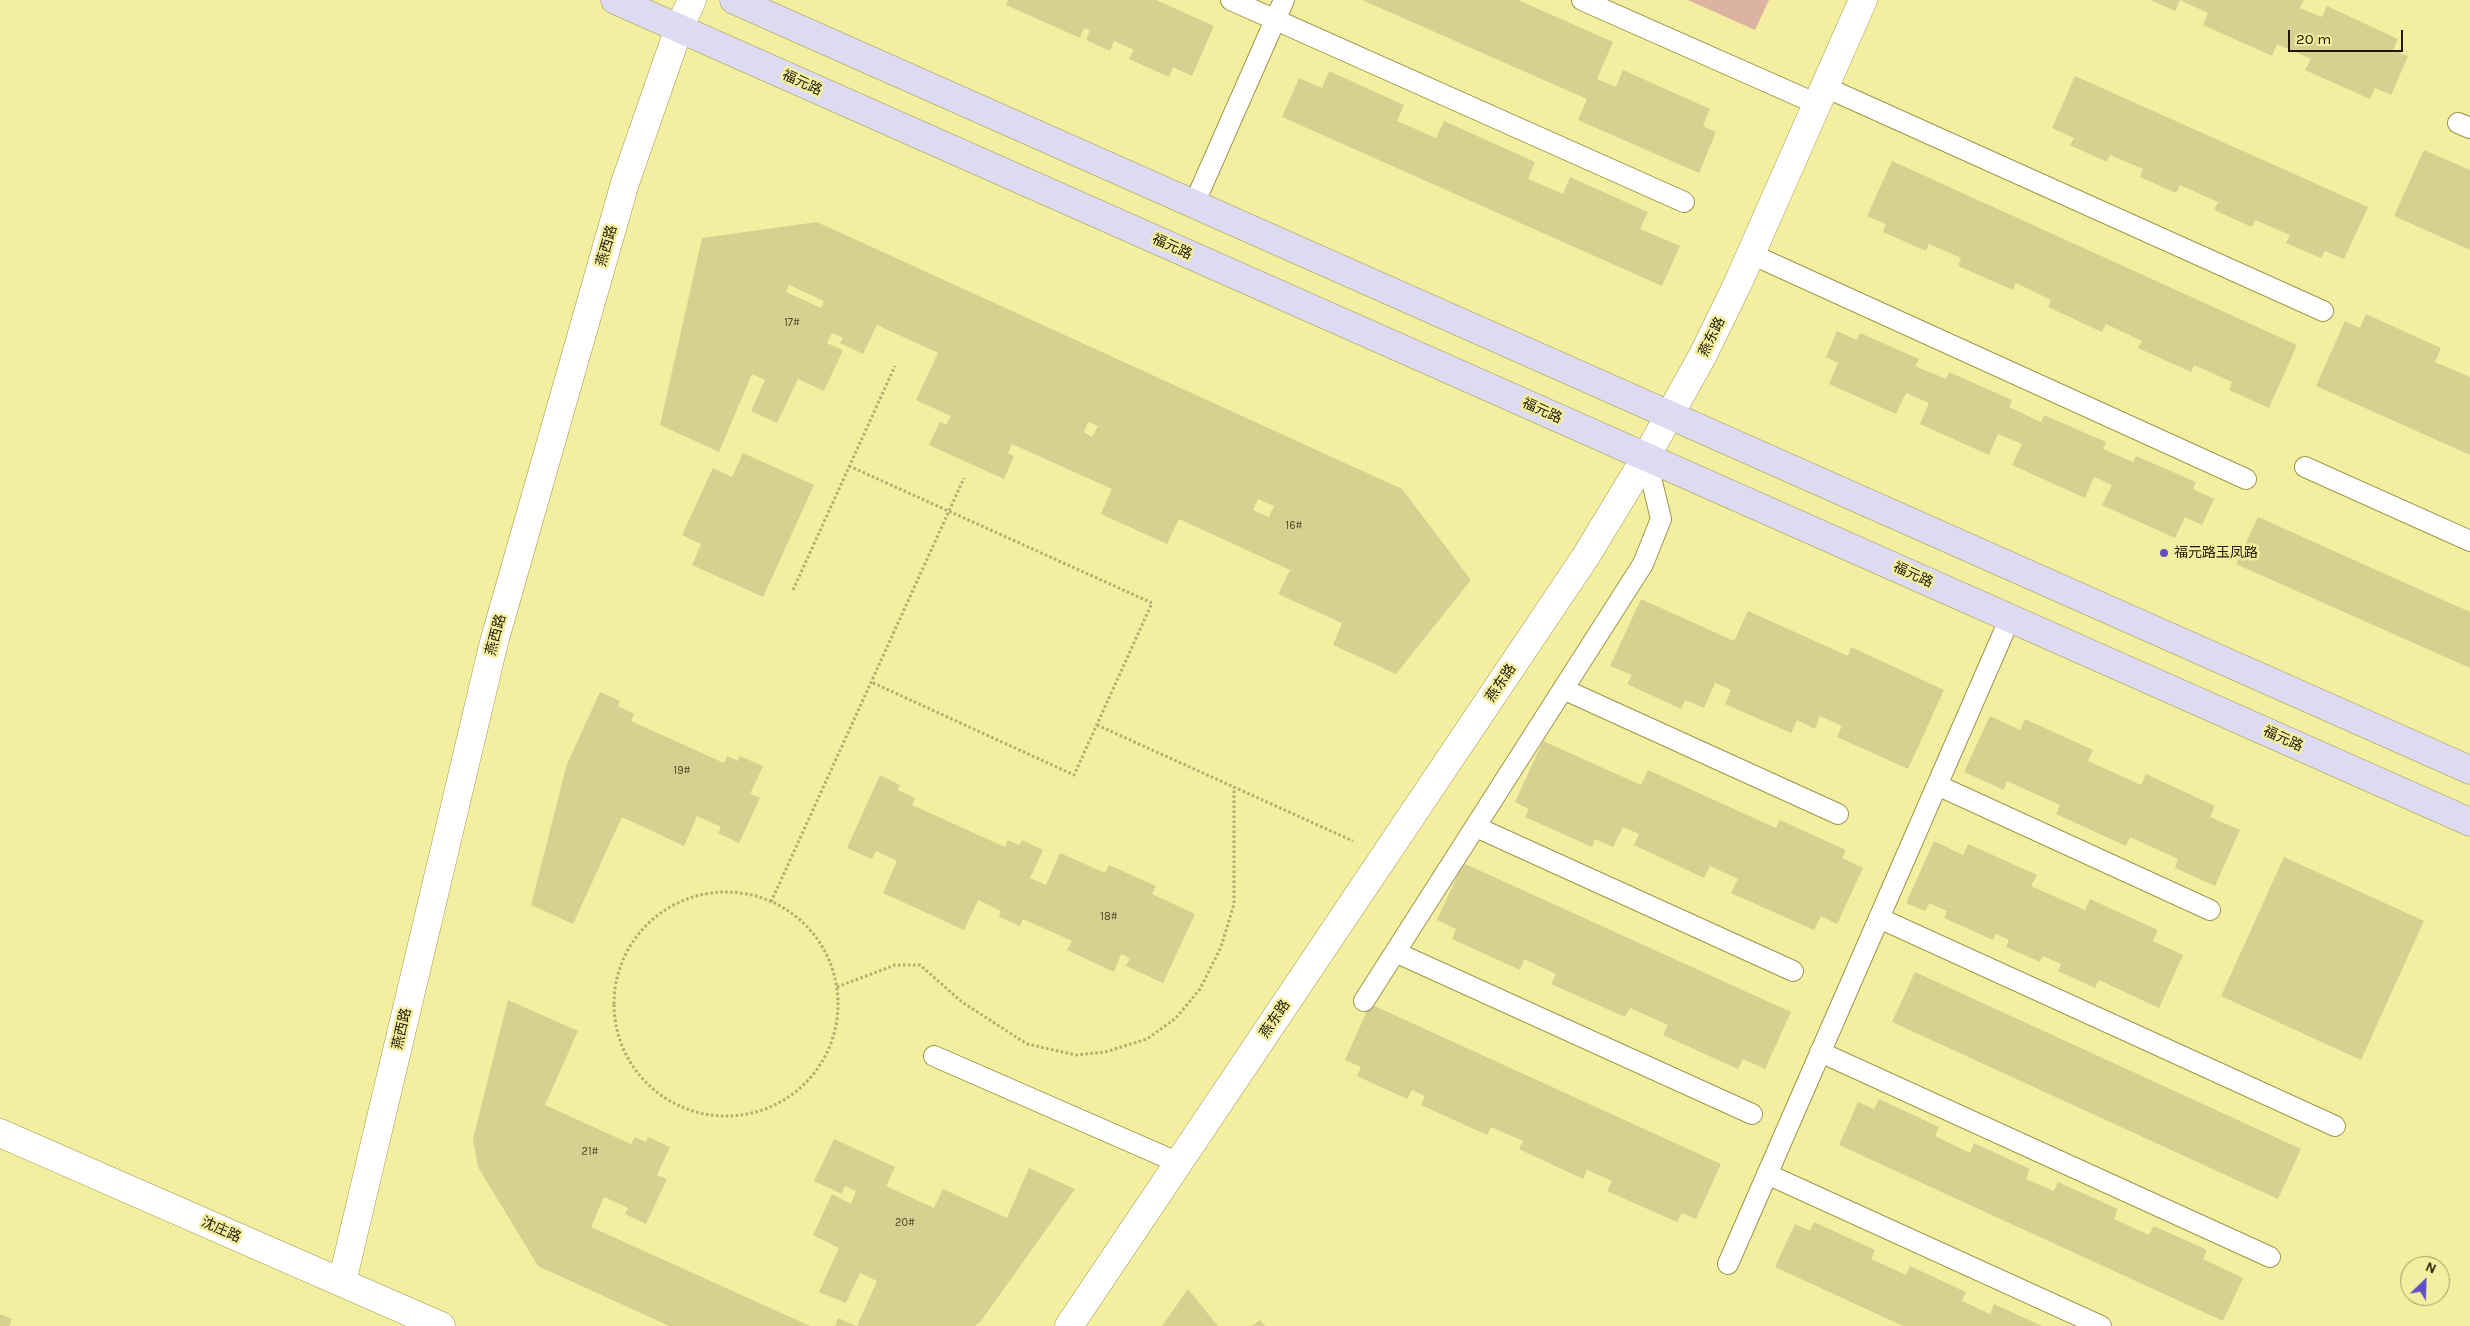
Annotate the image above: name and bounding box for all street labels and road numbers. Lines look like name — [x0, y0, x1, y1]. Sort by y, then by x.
street label: 福元路 — [779, 67, 825, 99]
street label: 燕西路 — [593, 223, 621, 269]
street label: 福元路 — [1149, 231, 1195, 263]
street label: 燕东路 — [1695, 314, 1729, 360]
street label: 福元路 — [1519, 395, 1565, 427]
street label: 福元路 — [1890, 559, 1936, 591]
street label: 燕西路 — [482, 613, 510, 657]
street label: 燕东路 — [1482, 661, 1520, 705]
street label: 福元路 — [2260, 723, 2306, 755]
street label: 燕东路 — [1256, 997, 1294, 1041]
street label: 燕西路 — [389, 1007, 415, 1051]
street label: 沈庄路 — [198, 1214, 244, 1246]

